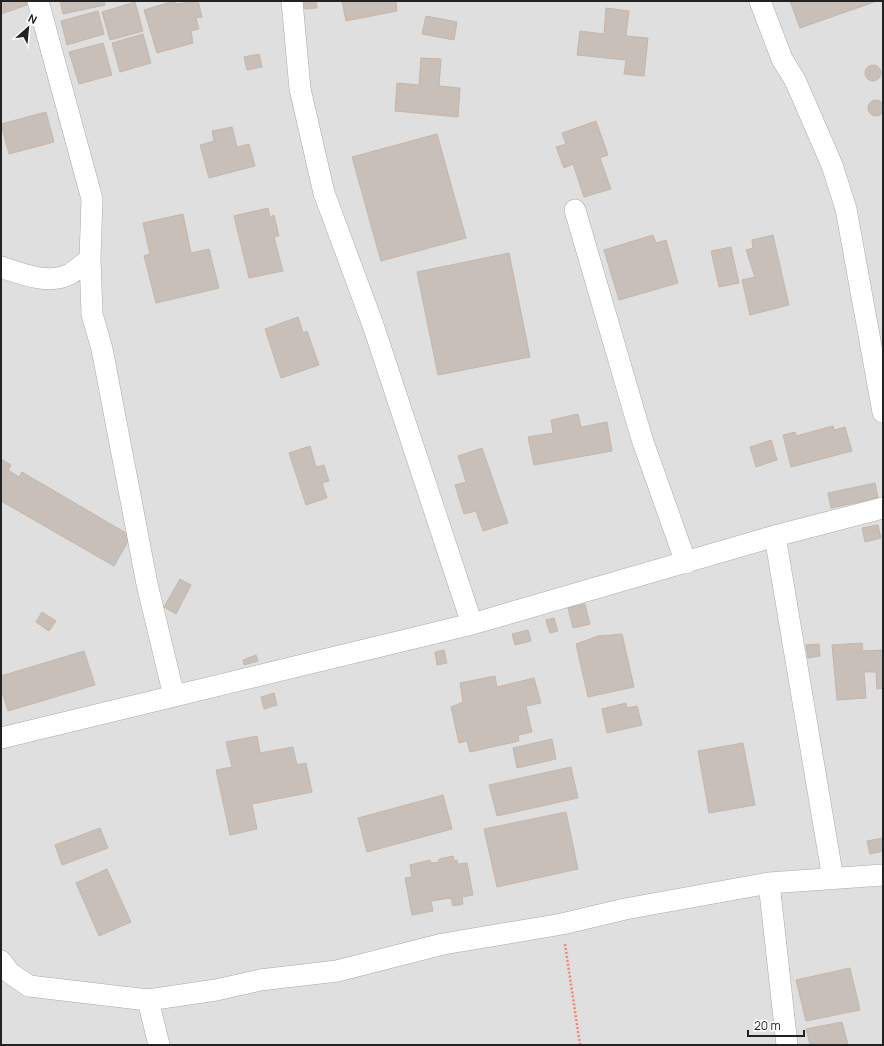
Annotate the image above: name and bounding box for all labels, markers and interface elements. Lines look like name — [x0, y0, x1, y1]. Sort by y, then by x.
north arrow — [8, 8, 48, 48]
text: N — [26, 10, 40, 27]
scale bar — [748, 1012, 804, 1038]
text: 20 m — [754, 1017, 781, 1034]

